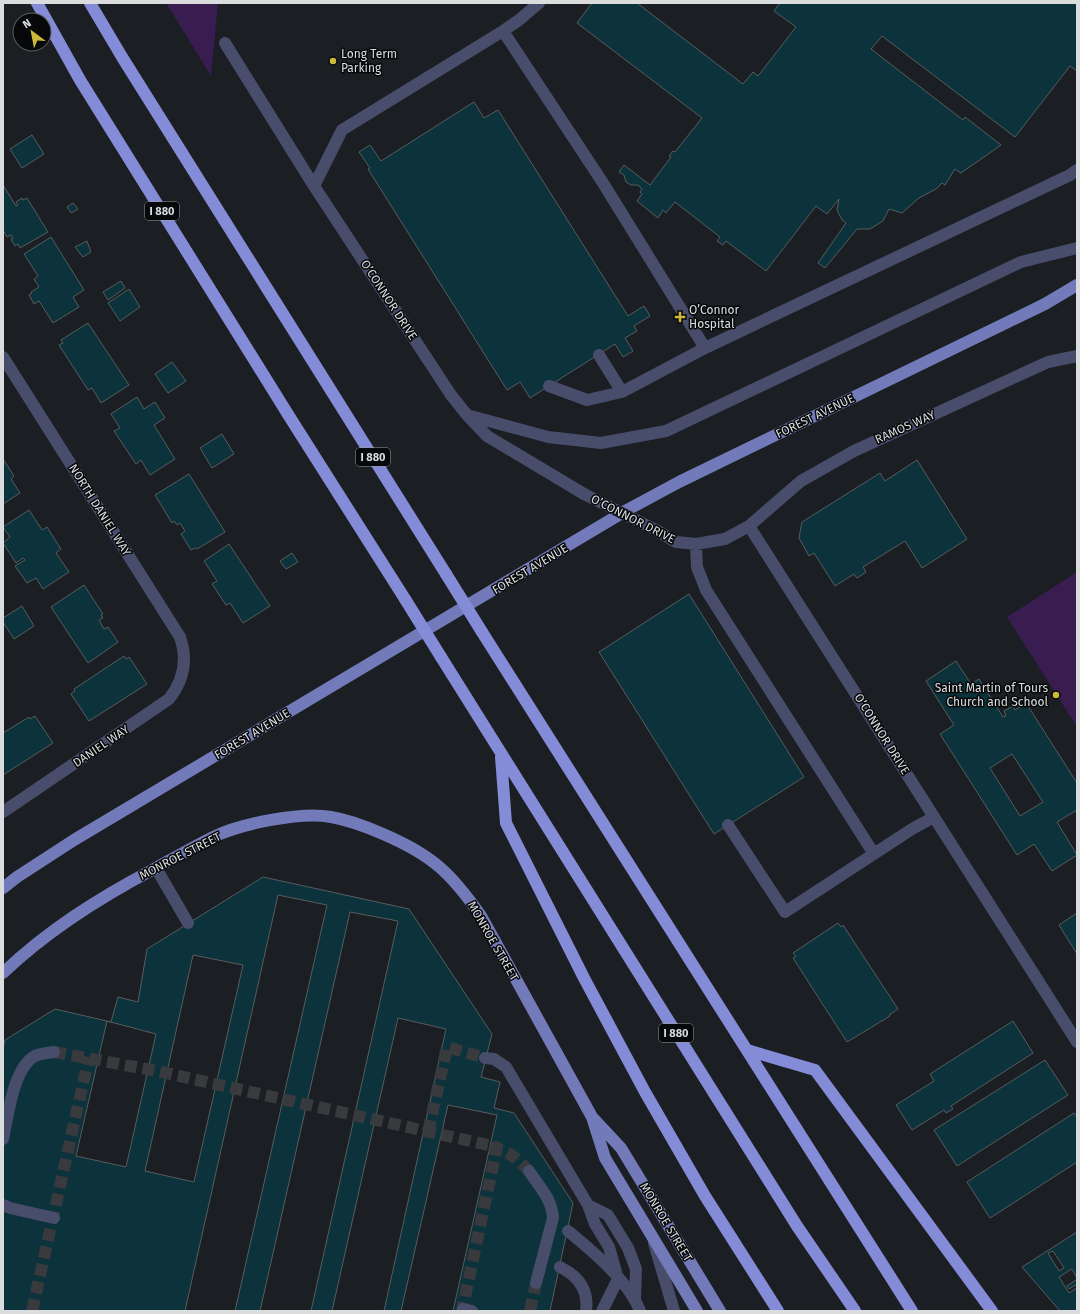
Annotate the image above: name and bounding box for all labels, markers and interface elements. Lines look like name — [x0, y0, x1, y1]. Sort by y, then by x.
north arrow — [12, 12, 52, 52]
text: N — [20, 16, 34, 31]
place label: Long Term Parking — [341, 47, 397, 75]
marker: Long Term Parking — [328, 56, 338, 66]
road number: I 880 — [145, 202, 179, 220]
street label: O’CONNOR DRIVE — [358, 257, 420, 343]
place label: O’Connor Hospital — [689, 303, 740, 331]
marker: O’Connor Hospital — [674, 311, 686, 323]
street label: FOREST AVENUE — [773, 391, 857, 441]
street label: RAMOS WAY — [873, 407, 938, 446]
road number: I 880 — [356, 448, 390, 466]
street label: NORTH DANIEL WAY — [66, 461, 134, 559]
street label: O’CONNOR DRIVE — [589, 492, 677, 546]
street label: FOREST AVENUE — [490, 541, 570, 597]
place label: Saint Martin of Tours Church and School — [935, 681, 1048, 709]
marker: Saint Martin of Tours Church and School — [1051, 690, 1061, 700]
street label: O’CONNOR DRIVE — [852, 691, 912, 777]
street label: FOREST AVENUE — [212, 706, 292, 762]
street label: DANIEL WAY — [70, 722, 132, 770]
street label: MONROE STREET — [137, 829, 224, 883]
street label: MONROE STREET — [465, 899, 522, 984]
road number: I 880 — [659, 1024, 693, 1042]
street label: MONROE STREET — [637, 1180, 695, 1265]

